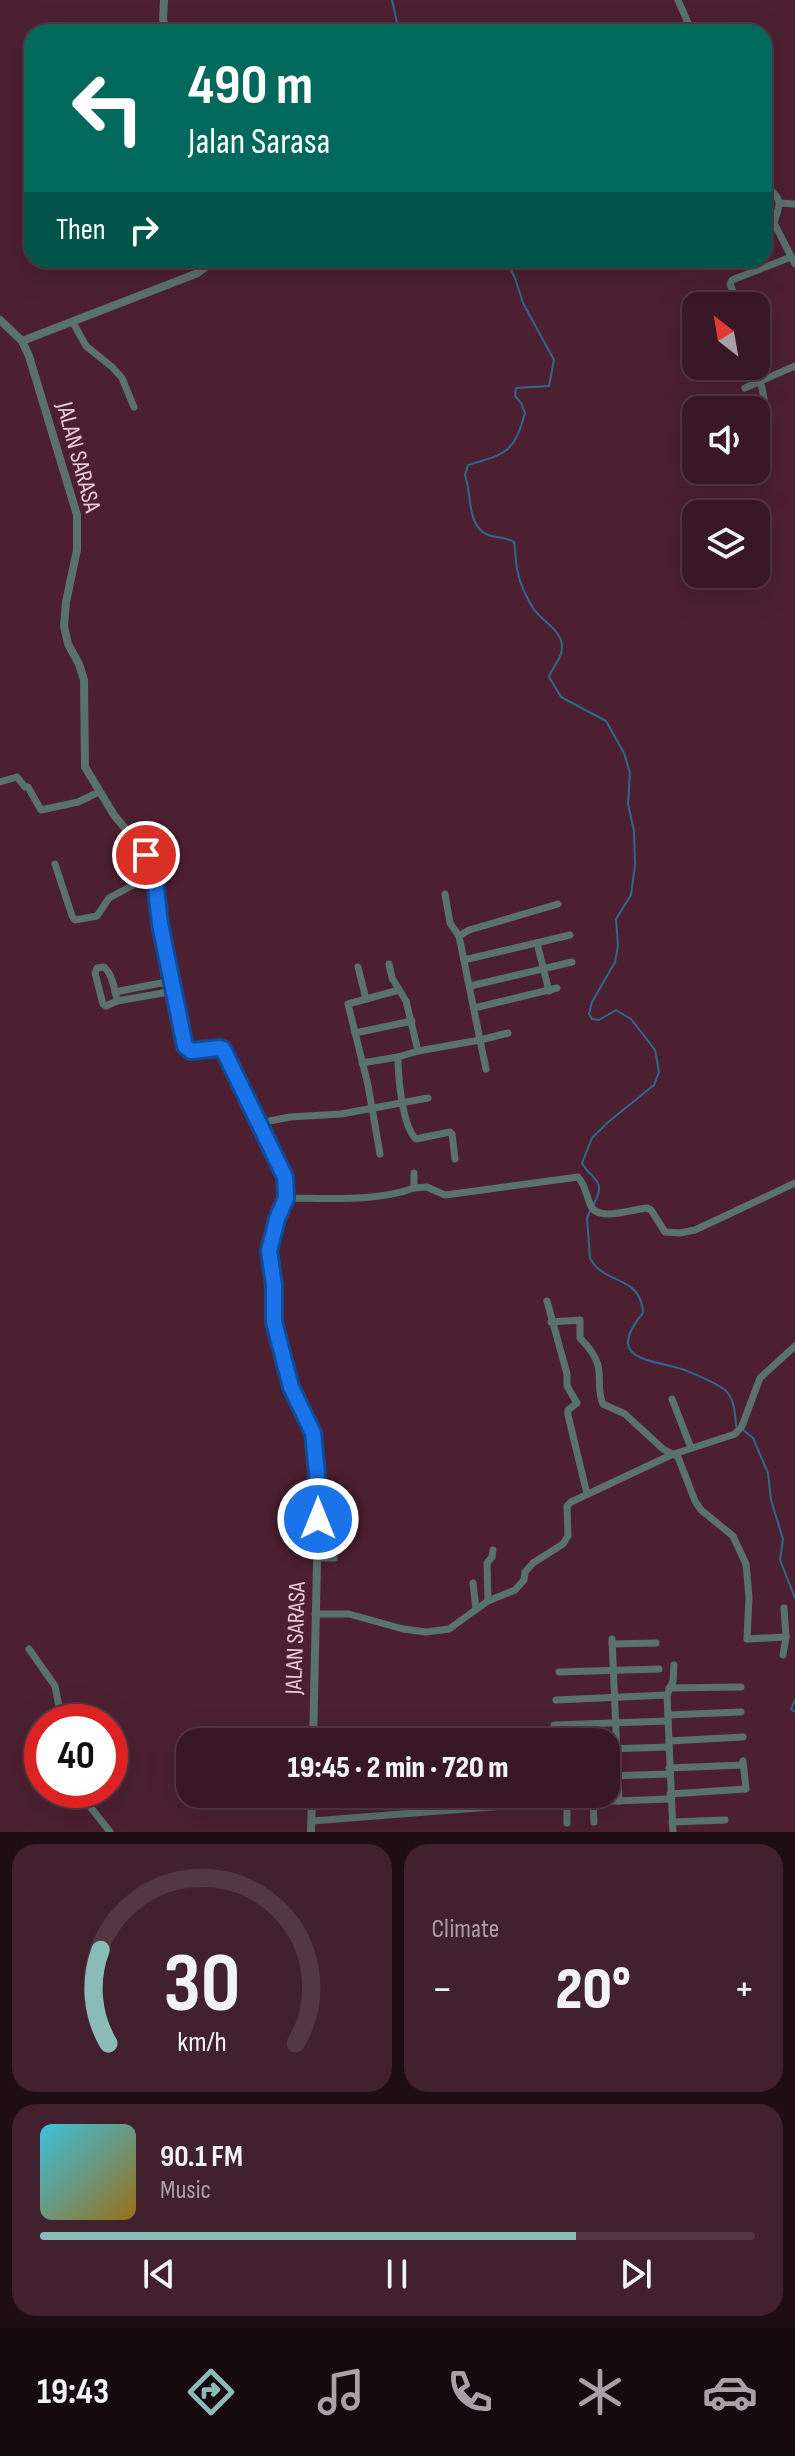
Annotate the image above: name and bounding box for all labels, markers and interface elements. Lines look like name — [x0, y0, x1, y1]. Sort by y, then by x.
text: 490 m — [188, 53, 313, 120]
icon: left — [56, 56, 160, 160]
text: Jalan Sarasa — [188, 121, 330, 164]
icon: right — [122, 208, 166, 252]
text: Then — [56, 212, 106, 248]
north arrow — [682, 292, 770, 380]
map controls — [682, 292, 770, 588]
button: sound — [682, 396, 770, 484]
street label: JALAN SARASA — [50, 398, 107, 516]
button: layers — [682, 500, 770, 588]
pin — [112, 821, 180, 889]
icon: arrive — [124, 833, 168, 877]
position arrow — [276, 1477, 360, 1561]
street label: JALAN SARASA — [279, 1580, 312, 1696]
speed limit sign: 40 — [24, 1704, 128, 1808]
text: 19:45 · 2 min · 720 m — [288, 1750, 508, 1786]
text: Climate — [432, 1914, 499, 1945]
text: 30 — [163, 1935, 240, 2035]
text: 20° — [555, 1954, 631, 2026]
text: − — [432, 1963, 453, 2016]
text: + — [733, 1963, 755, 2016]
text: km/h — [177, 2025, 226, 2060]
text: 90.1 FM — [160, 2139, 243, 2175]
text: Music — [160, 2175, 211, 2206]
icon: previous — [137, 2252, 181, 2296]
icon: pause — [375, 2252, 419, 2296]
icon: next — [614, 2252, 658, 2296]
icon: directions — [183, 2364, 239, 2420]
icon: music — [313, 2364, 369, 2420]
icon: phone — [442, 2364, 498, 2420]
icon: climate — [572, 2364, 628, 2420]
icon: car — [702, 2364, 758, 2420]
text: 19:43 — [37, 2371, 109, 2414]

